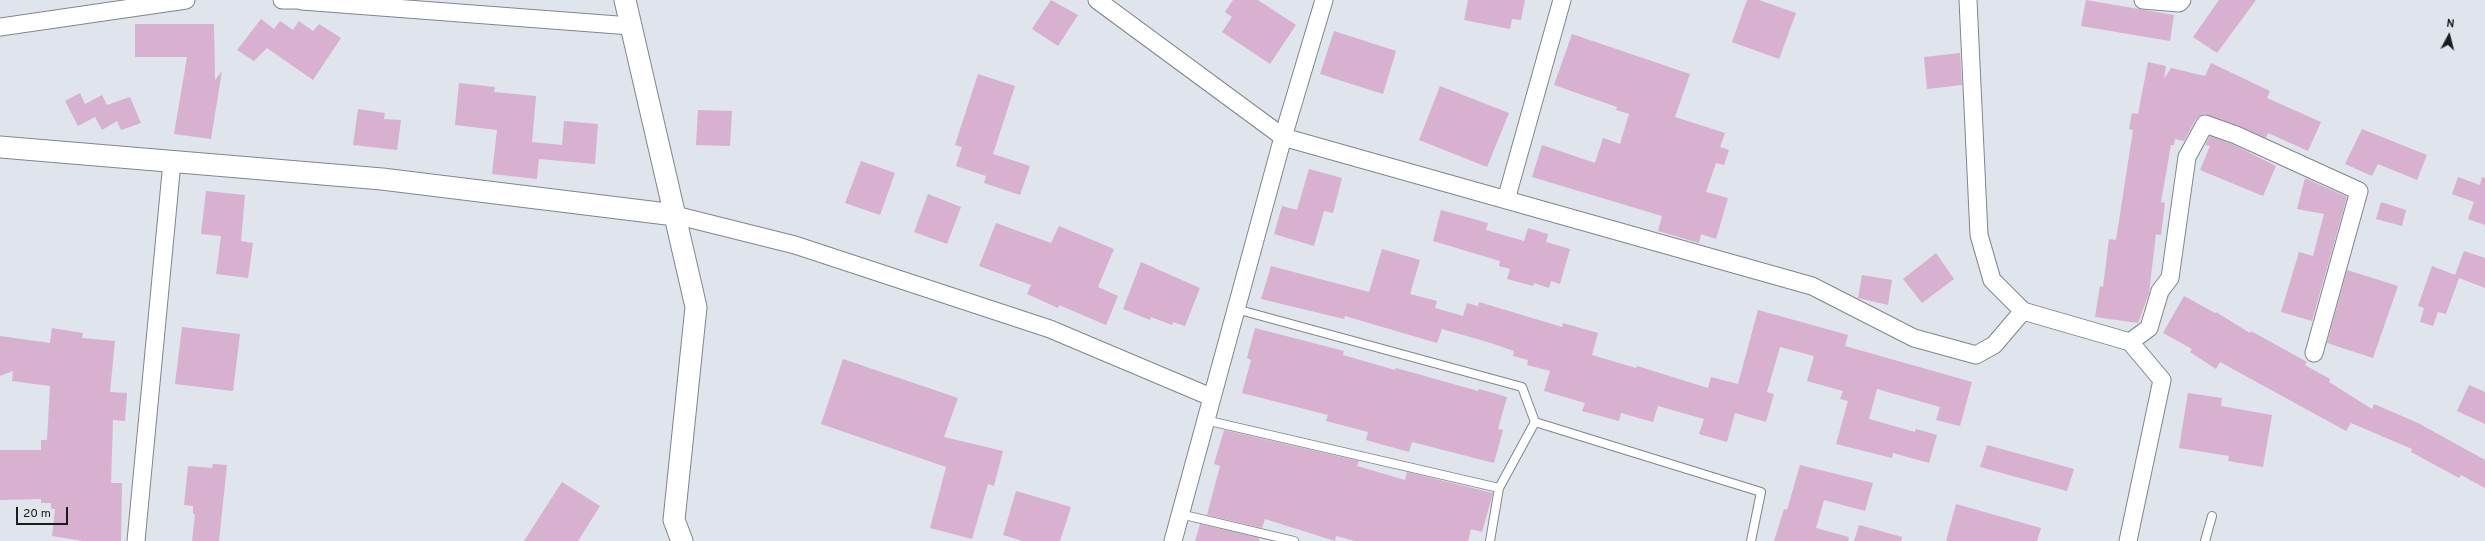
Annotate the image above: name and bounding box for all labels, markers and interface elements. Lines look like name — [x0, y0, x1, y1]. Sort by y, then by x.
north arrow — [2429, 16, 2469, 56]
text: N — [2446, 17, 2455, 32]
scale bar — [18, 499, 70, 525]
text: 20 m — [23, 506, 51, 522]

